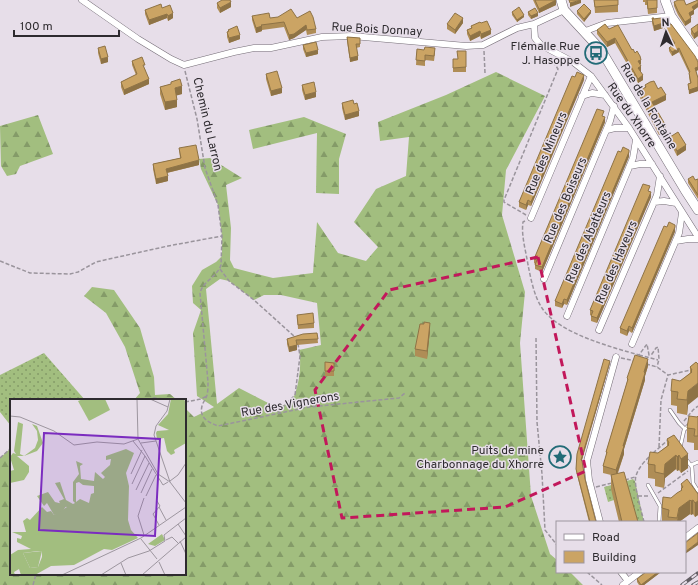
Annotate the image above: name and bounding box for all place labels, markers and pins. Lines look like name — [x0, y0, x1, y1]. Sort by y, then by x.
place label: Flémalle Rue J. Hasoppe — [511, 39, 580, 69]
bus stop icon: Flémalle Rue J. Hasoppe — [583, 40, 609, 66]
place label: Puits de mine Charbonnage du Xhorre — [416, 443, 544, 473]
place icon: Puits de mine Charbonnage du Xhorre — [547, 444, 573, 470]

